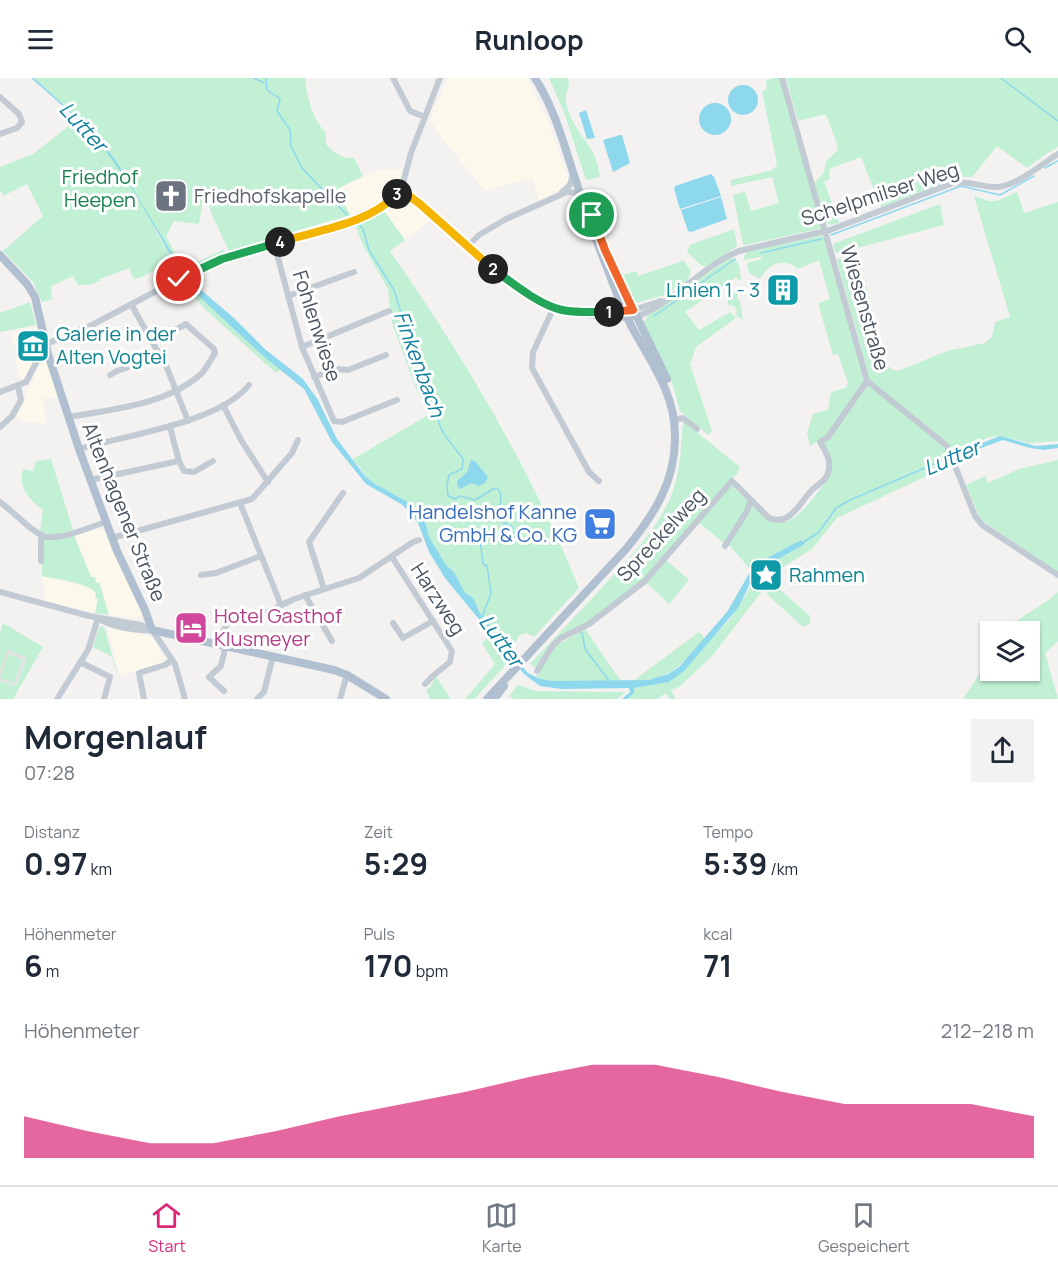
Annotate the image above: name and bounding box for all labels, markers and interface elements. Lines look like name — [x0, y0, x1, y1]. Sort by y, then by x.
text: Runloop — [474, 21, 584, 58]
icon: menu — [24, 23, 57, 56]
icon: search — [1001, 23, 1034, 56]
water label: Lutter — [54, 95, 116, 159]
street label: Schelpmilser Weg — [798, 155, 962, 232]
park label: Friedhof Heepen — [62, 163, 138, 213]
church icon: Friedhofskapelle — [153, 178, 189, 214]
pin: 3 — [382, 179, 412, 209]
place label: Friedhofskapelle — [194, 182, 346, 209]
text: 3 — [392, 183, 402, 205]
pin — [566, 189, 617, 240]
icon: arrive — [575, 198, 608, 231]
pin: 4 — [265, 227, 295, 257]
text: 4 — [275, 231, 285, 253]
street label: Wiesenstraße — [835, 242, 896, 373]
pin — [153, 253, 204, 304]
pin: 2 — [478, 254, 508, 284]
text: 2 — [488, 258, 498, 280]
icon: check — [162, 262, 195, 295]
street label: Fohlenwiese — [287, 267, 348, 385]
building icon: Linien 1 - 3 — [765, 272, 801, 308]
place label: Linien 1 - 3 — [666, 276, 760, 303]
pin: 1 — [594, 297, 624, 327]
text: 1 — [605, 301, 613, 323]
water label: Finkenbach — [388, 307, 453, 422]
place label: Galerie in der Alten Vogtei — [56, 320, 176, 370]
museum icon: Galerie in der Alten Vogtei — [15, 328, 51, 364]
street label: Altenhagener Straße — [76, 418, 173, 605]
water label: Lutter — [919, 432, 986, 481]
street label: Spreckelweg — [610, 482, 711, 587]
place label: Handelshof Kanne GmbH & Co. KG — [409, 498, 577, 548]
supermarket icon: Handelshof Kanne GmbH & Co. KG — [582, 506, 618, 542]
street label: Harzweg — [405, 557, 472, 640]
place icon: Rahmen — [748, 557, 784, 593]
place label: Rahmen — [789, 561, 865, 588]
place label: Hotel Gasthof Klusmeyer — [214, 602, 342, 652]
water label: Lutter — [473, 608, 532, 674]
hotel icon: Hotel Gasthof Klusmeyer — [173, 610, 209, 646]
map controls — [980, 621, 1040, 681]
button: layers — [980, 621, 1040, 681]
text: Morgenlauf — [24, 714, 207, 759]
button: share — [971, 719, 1034, 782]
text: 07:28 — [24, 759, 75, 786]
text: Distanz — [24, 821, 80, 843]
text: Zeit — [364, 821, 393, 843]
text: Tempo — [703, 821, 753, 843]
text: 0.97 — [24, 843, 87, 884]
text: 5:29 — [364, 843, 428, 884]
text: 5:39 — [703, 843, 767, 884]
text: km — [87, 858, 112, 880]
text: /km — [767, 858, 798, 880]
text: Höhenmeter — [24, 923, 117, 945]
text: Puls — [364, 923, 395, 945]
text: kcal — [703, 923, 733, 945]
text: 6 — [24, 945, 43, 986]
text: 170 — [364, 945, 413, 986]
text: 71 — [703, 945, 732, 986]
text: m — [43, 960, 59, 982]
text: bpm — [413, 960, 448, 982]
text: Höhenmeter — [24, 1017, 140, 1044]
text: 212–218 m — [941, 1017, 1034, 1044]
tab: Start — [148, 1199, 186, 1257]
tab: Karte — [482, 1199, 522, 1257]
tab: Gespeichert — [818, 1199, 910, 1257]

